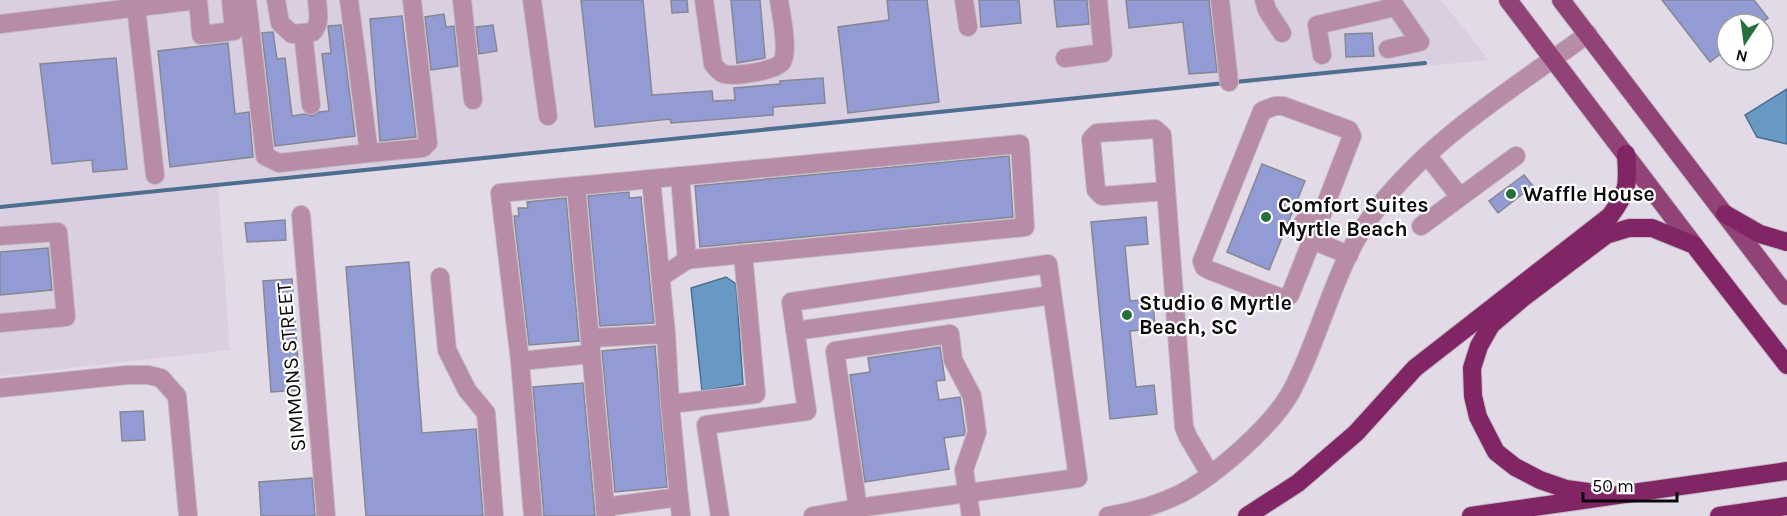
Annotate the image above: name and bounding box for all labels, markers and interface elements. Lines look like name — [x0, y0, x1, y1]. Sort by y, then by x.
north arrow — [1715, 12, 1775, 72]
text: N — [1734, 46, 1749, 67]
place label: Waffle House — [1523, 182, 1655, 206]
marker: Waffle House — [1504, 187, 1518, 201]
place label: Comfort Suites Myrtle Beach — [1278, 193, 1429, 241]
marker: Comfort Suites Myrtle Beach — [1259, 210, 1273, 224]
street label: SIMMONS STREET — [272, 281, 310, 453]
place label: Studio 6 Myrtle Beach, SC — [1139, 291, 1292, 339]
marker: Studio 6 Myrtle Beach, SC — [1120, 308, 1134, 322]
scale bar — [1583, 465, 1678, 503]
text: 50 m — [1592, 475, 1634, 497]

